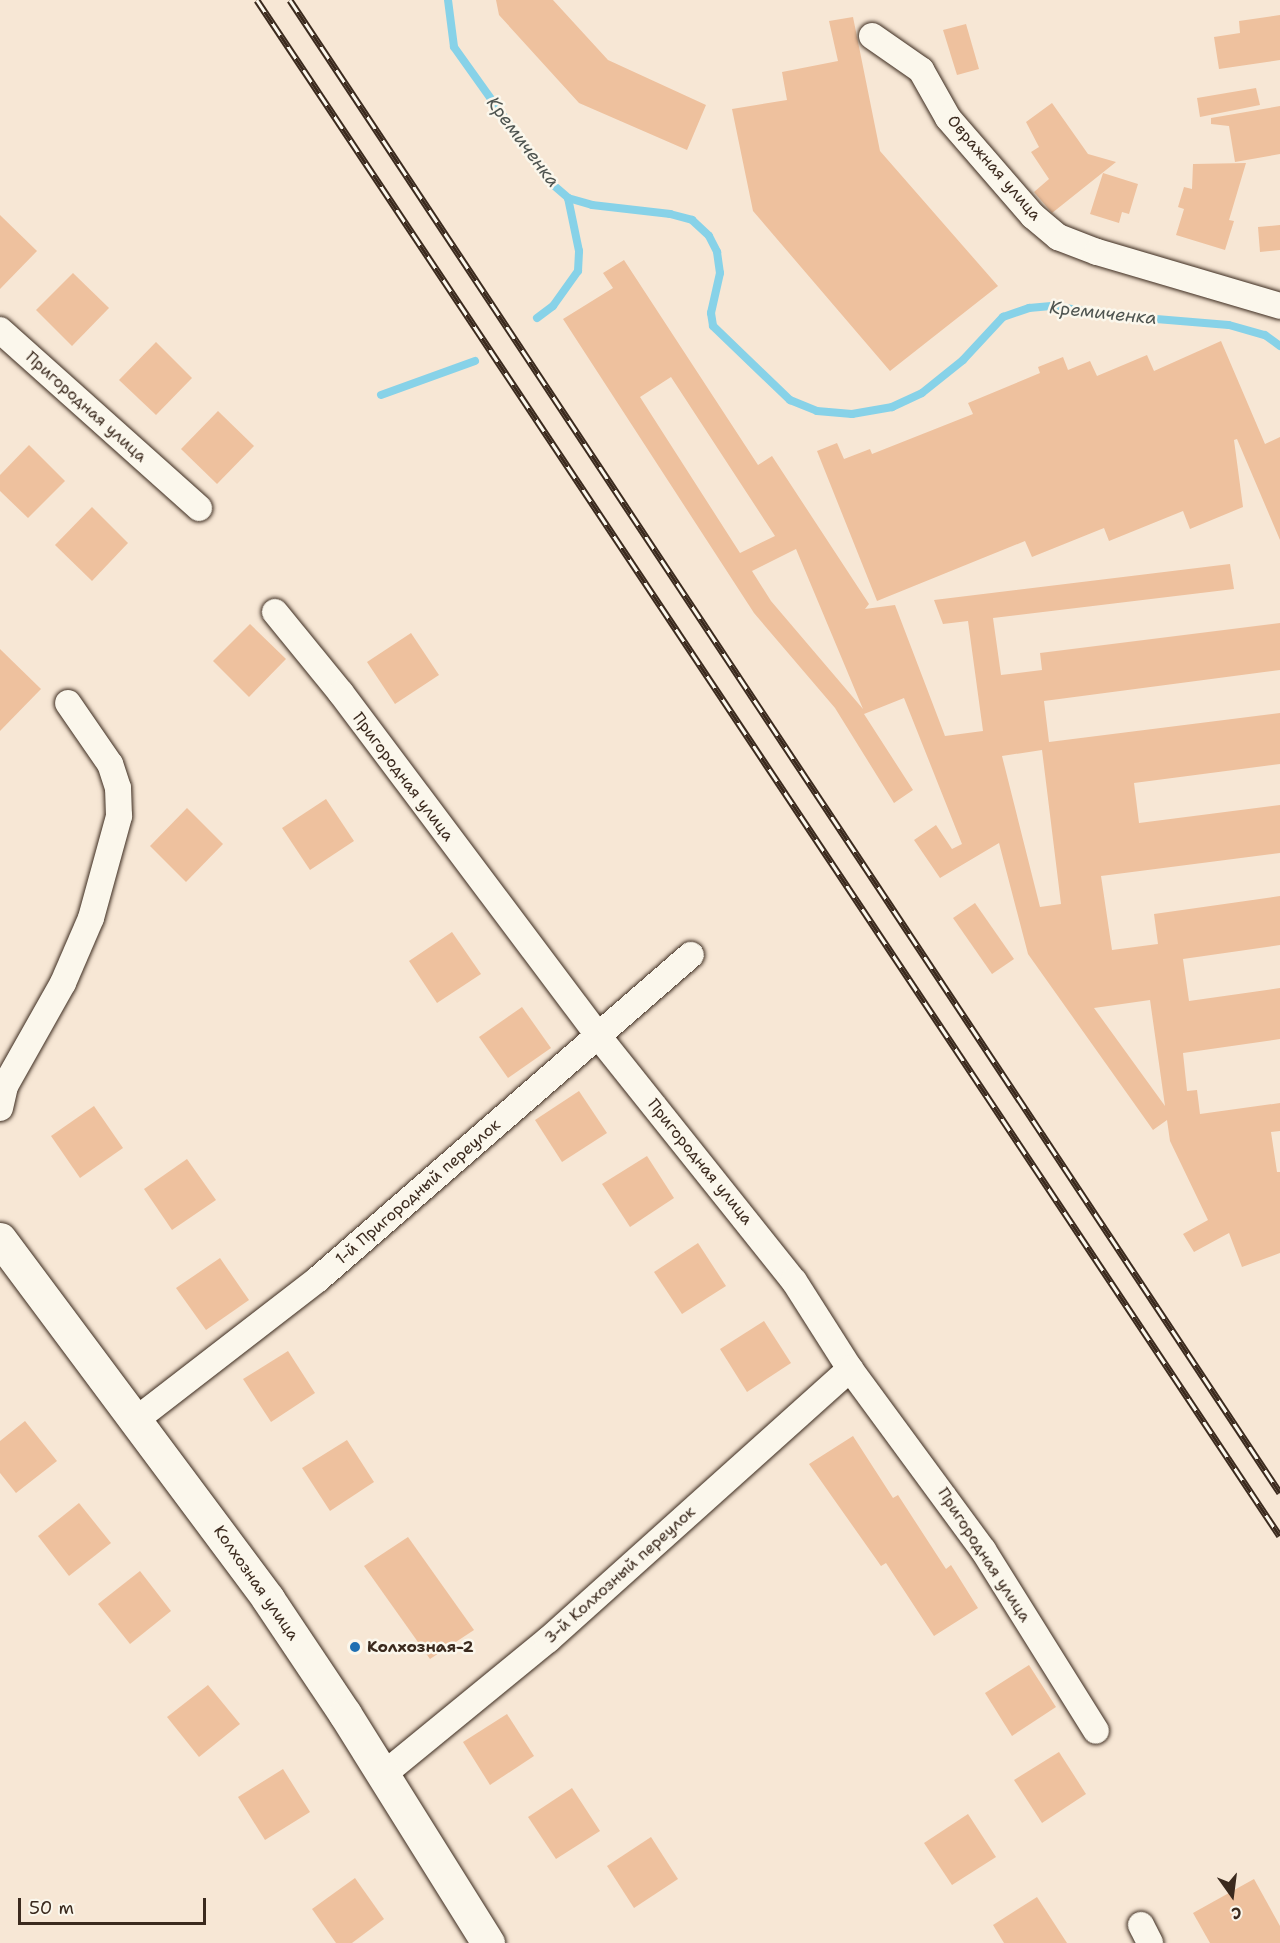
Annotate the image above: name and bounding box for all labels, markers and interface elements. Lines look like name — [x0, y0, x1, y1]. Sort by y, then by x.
water label: Кремиченка — [482, 92, 564, 192]
street label: Овражная улица — [943, 111, 1045, 225]
water label: Кремиченка — [1048, 297, 1158, 329]
street label: Пригородная улица — [22, 348, 150, 466]
street label: Пригородная улица — [348, 709, 458, 845]
street label: Пригородная улица — [643, 1095, 757, 1229]
street label: 1-й Пригородный переулок — [332, 1115, 504, 1269]
street label: Пригородная улица — [933, 1484, 1035, 1626]
street label: 3-й Колхозный переулок — [541, 1502, 699, 1648]
street label: Колхозная улица — [209, 1522, 303, 1644]
place label: Колхозная-2 — [367, 1637, 474, 1657]
marker: Колхозная-2 — [348, 1640, 362, 1654]
north arrow — [1202, 1865, 1262, 1925]
scale bar — [21, 1886, 208, 1924]
text: 50 m — [29, 1896, 74, 1920]
text: С — [1229, 1902, 1244, 1924]

